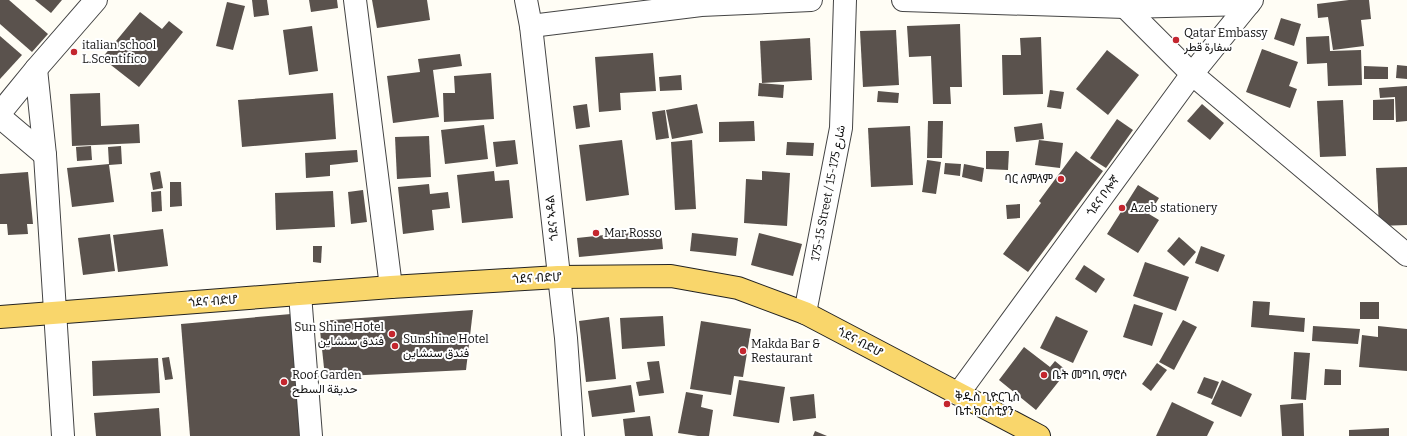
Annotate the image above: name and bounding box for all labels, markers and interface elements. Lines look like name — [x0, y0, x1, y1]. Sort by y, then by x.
place label: Qatar Embassy سفارة قطر — [1183, 26, 1268, 55]
marker: Qatar Embassy سفارة قطر — [1171, 35, 1181, 45]
place label: italian school L.Scentifico — [82, 38, 157, 66]
marker: italian school L.Scentifico — [69, 47, 79, 57]
street label: 175-15 Street / شارع 175-15 — [808, 124, 850, 263]
place label: ባር ለምለም — [1005, 172, 1054, 186]
street label: ጎደና ቦሎኛ — [1084, 173, 1123, 219]
marker: ባር ለምለም — [1056, 174, 1066, 184]
street label: ጎደና ኣዳል — [543, 194, 561, 241]
place label: Azeb stationery — [1130, 201, 1218, 215]
marker: Azeb stationery — [1117, 203, 1127, 213]
place label: Mar Rosso — [604, 226, 662, 240]
marker: Mar Rosso — [591, 228, 601, 238]
street label: ጎደና ብድሆ — [512, 270, 563, 286]
street label: ጎደና ብድሆ — [188, 292, 239, 310]
place label: Sun Shine Hotel فندق سنشاين — [294, 320, 385, 349]
street label: ጎደና ብድሆ — [835, 324, 886, 360]
marker: Sun Shine Hotel فندق سنشاين — [387, 329, 397, 339]
place label: Sunshine Hotel فندق سنشاين — [403, 332, 489, 361]
place label: Makda Bar & Restaurant — [751, 337, 820, 365]
marker: Sunshine Hotel فندق سنشاين — [390, 341, 400, 351]
marker: Makda Bar & Restaurant — [738, 346, 748, 356]
place label: Roof Garden حديقة السطح — [292, 368, 362, 398]
place label: ቤት መግቢ ማሮሶ — [1052, 368, 1127, 382]
marker: ቤት መግቢ ማሮሶ — [1039, 370, 1049, 380]
marker: Roof Garden حديقة السطح — [279, 377, 289, 387]
place label: ቅዱስ ጊዮርጊስ ቤተ ክርስቲያን — [955, 390, 1020, 418]
marker: ቅዱስ ጊዮርጊስ ቤተ ክርስቲያን — [942, 399, 952, 409]

